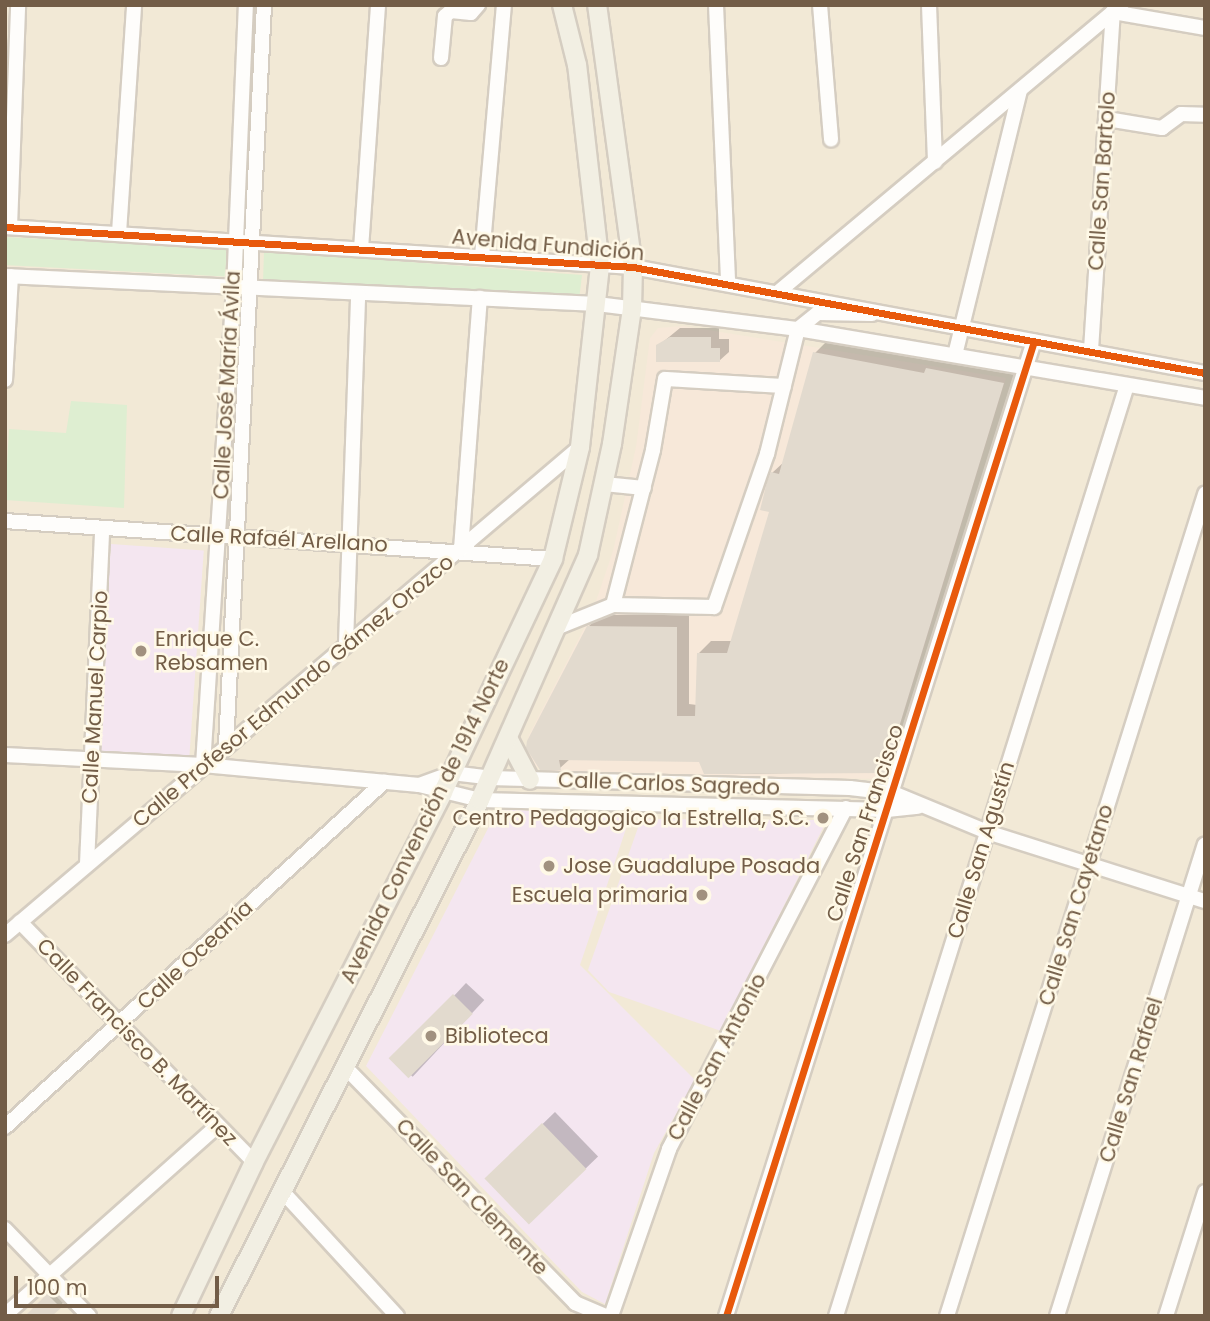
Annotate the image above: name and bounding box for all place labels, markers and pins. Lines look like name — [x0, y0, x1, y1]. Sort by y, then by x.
place label: Enrique C. Rebsamen — [155, 626, 268, 676]
marker: Enrique C. Rebsamen — [133, 643, 149, 659]
place label: Centro Pedagogico la Estrella, S.C. — [453, 805, 809, 831]
marker: Centro Pedagogico la Estrella, S.C. — [815, 810, 831, 826]
place label: Jose Guadalupe Posada — [563, 853, 820, 879]
marker: Jose Guadalupe Posada — [541, 858, 557, 874]
place label: Escuela primaria — [512, 882, 688, 908]
marker: Escuela primaria — [694, 887, 710, 903]
place label: Biblioteca — [445, 1023, 549, 1049]
marker: Biblioteca — [423, 1028, 439, 1044]

